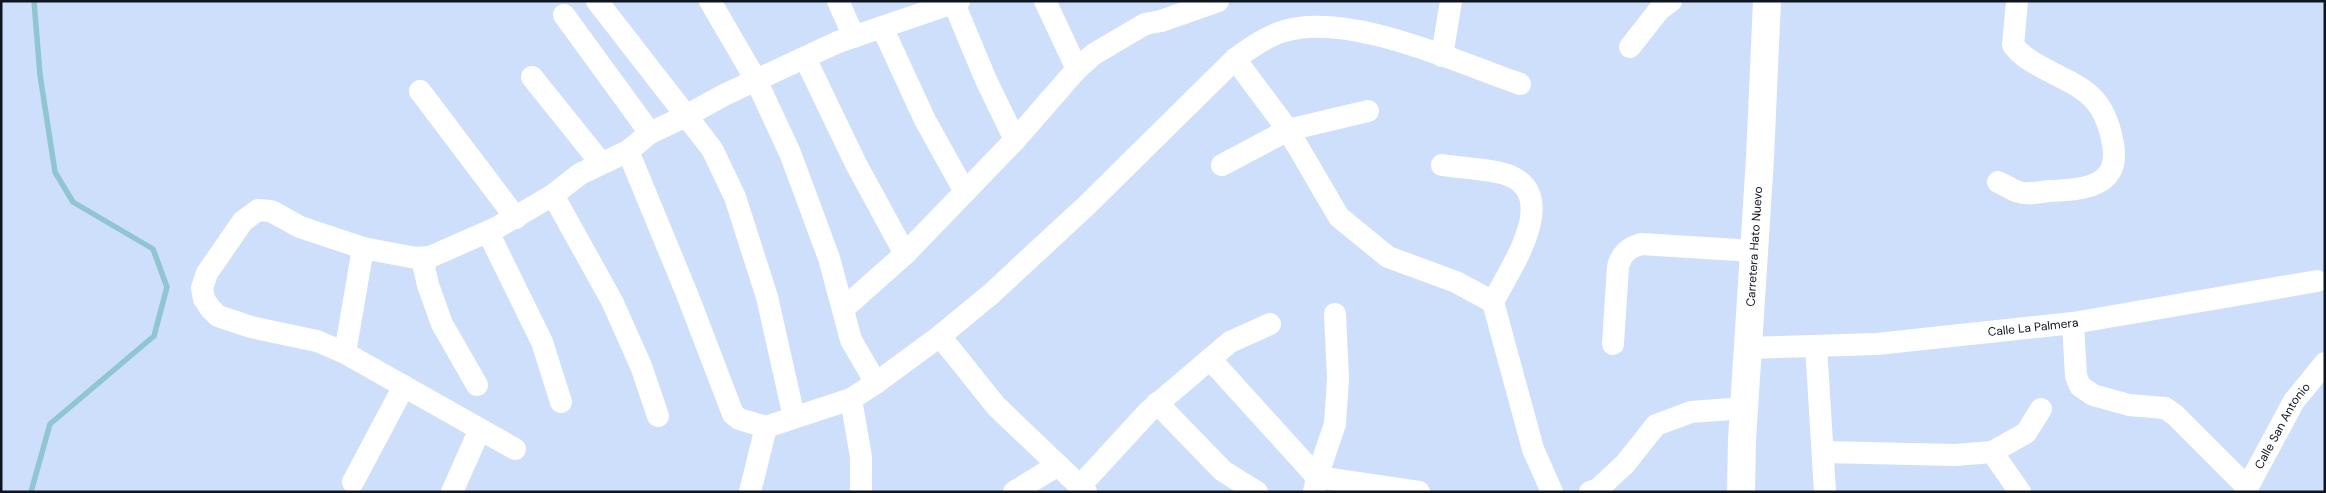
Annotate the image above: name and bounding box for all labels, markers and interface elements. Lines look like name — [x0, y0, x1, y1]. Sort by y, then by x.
street label: Carretera Hato Nuevo — [1743, 186, 1766, 307]
street label: Calle La Palmera — [1987, 314, 2080, 340]
street label: Calle San Antonio — [2251, 379, 2314, 472]

